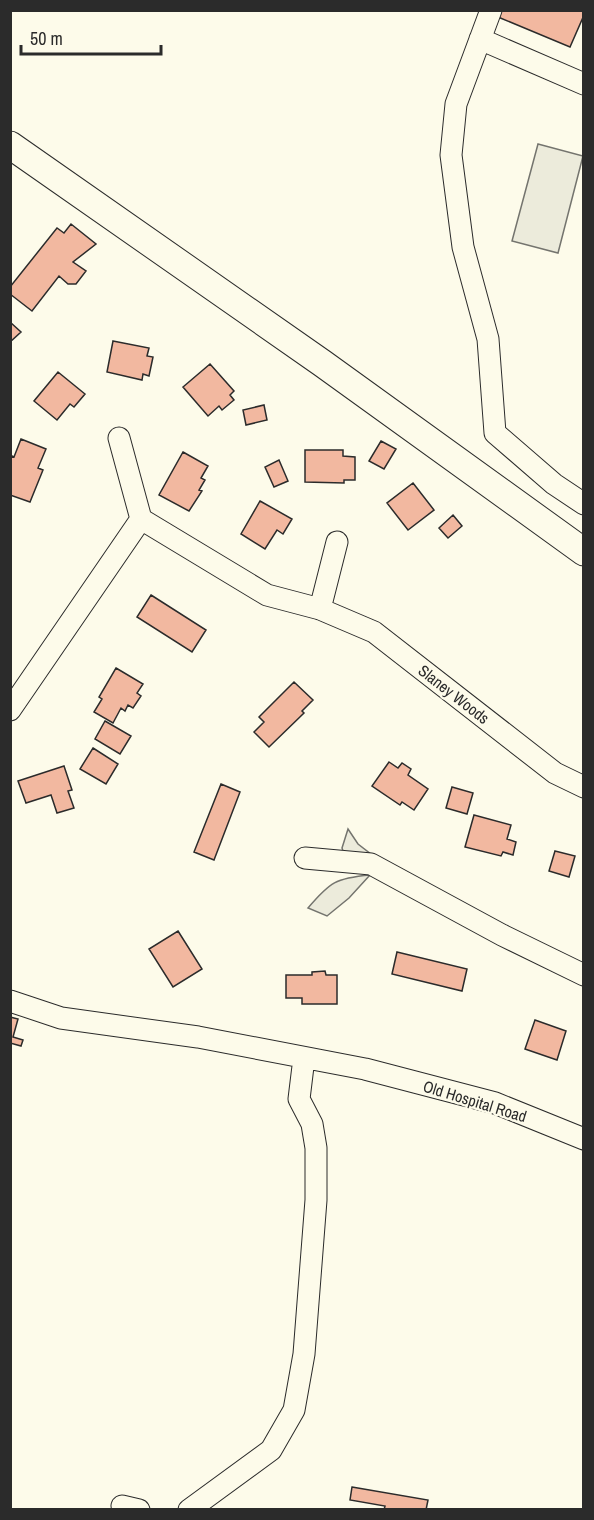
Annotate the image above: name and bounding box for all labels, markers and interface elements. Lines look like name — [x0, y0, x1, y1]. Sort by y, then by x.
scale bar — [21, 18, 160, 56]
text: 50 m — [30, 26, 63, 51]
street label: Slaney Woods — [414, 659, 494, 729]
street label: Old Hospital Road — [421, 1075, 529, 1127]

